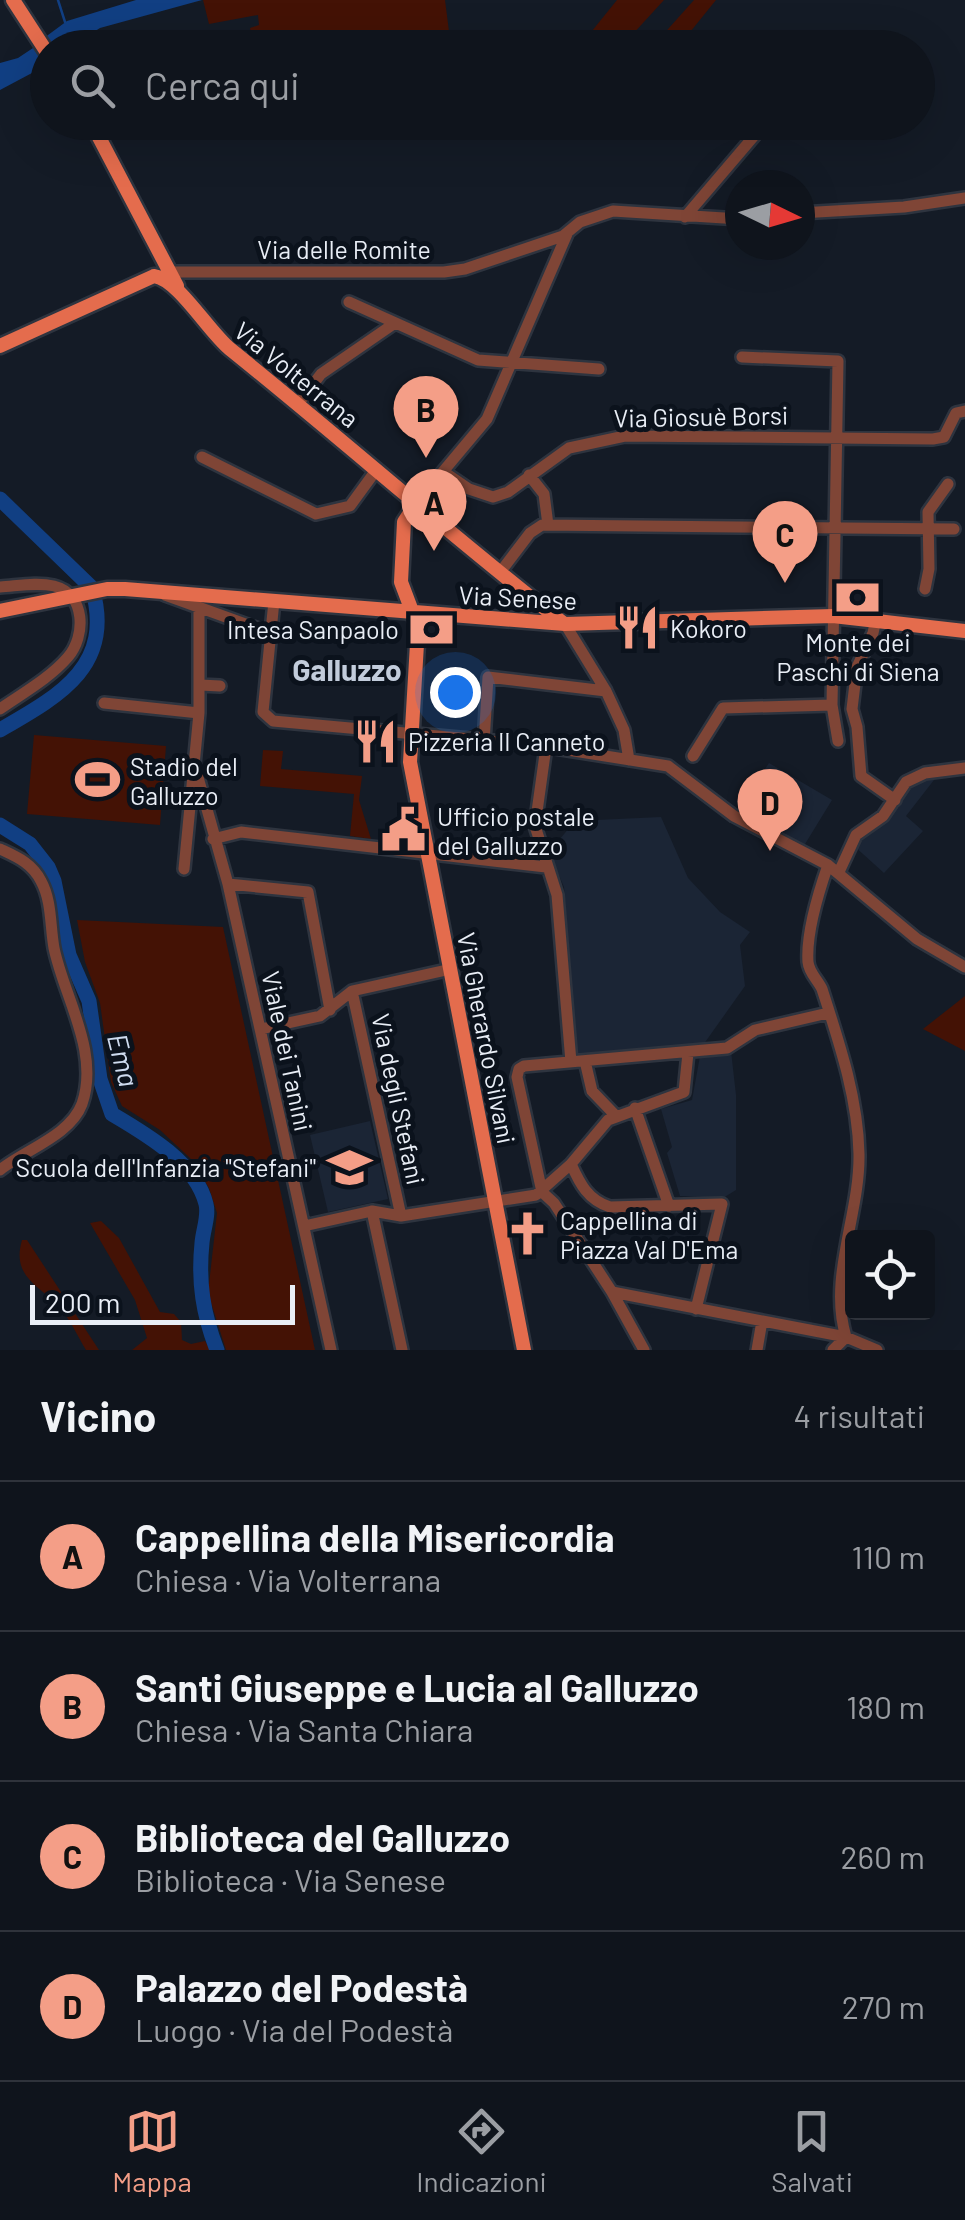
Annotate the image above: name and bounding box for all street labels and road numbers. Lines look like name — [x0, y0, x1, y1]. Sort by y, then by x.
street label: Via delle Romite — [257, 234, 431, 264]
street label: Via Volterrana — [229, 315, 365, 433]
street label: Via Giosuè Borsi — [613, 399, 789, 433]
street label: Via Senese — [458, 579, 578, 615]
street label: Via Gherardo Silvani — [452, 930, 522, 1146]
street label: Viale dei Tanini — [256, 968, 320, 1134]
street label: Via degli Stefani — [366, 1011, 432, 1187]

